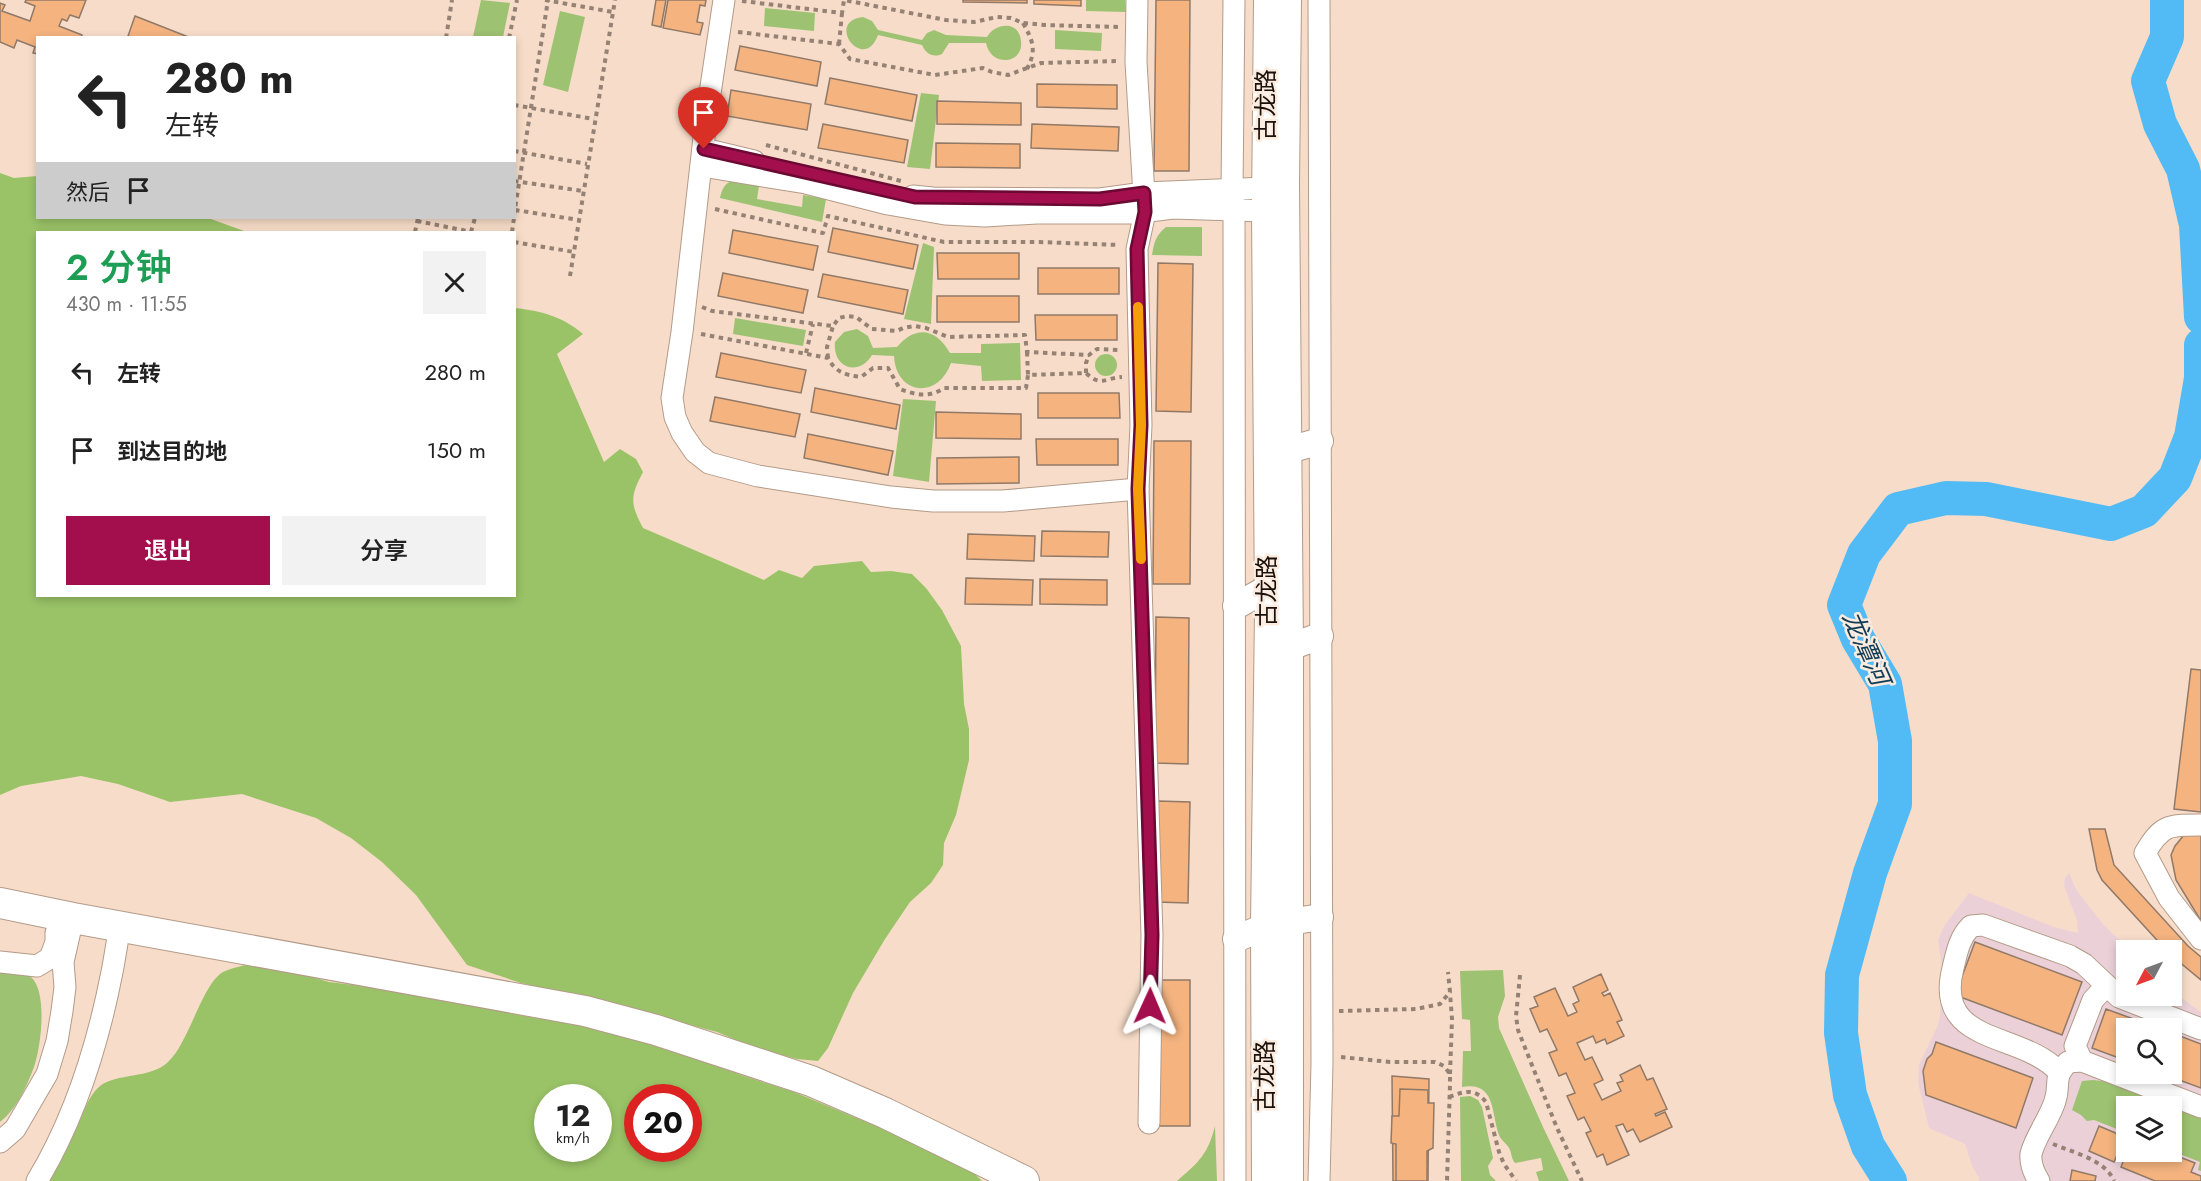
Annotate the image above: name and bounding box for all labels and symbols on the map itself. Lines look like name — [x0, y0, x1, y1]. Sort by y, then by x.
street label: 古龙路 — [1248, 69, 1283, 141]
pin — [678, 87, 729, 149]
street label: 古龙路 — [1249, 555, 1284, 627]
water label: 龙潭河 — [1833, 605, 1901, 696]
north arrow — [2116, 940, 2182, 1006]
position arrow — [1118, 974, 1182, 1038]
street label: 古龙路 — [1247, 1040, 1282, 1112]
speed limit sign: 20 — [624, 1084, 702, 1162]

